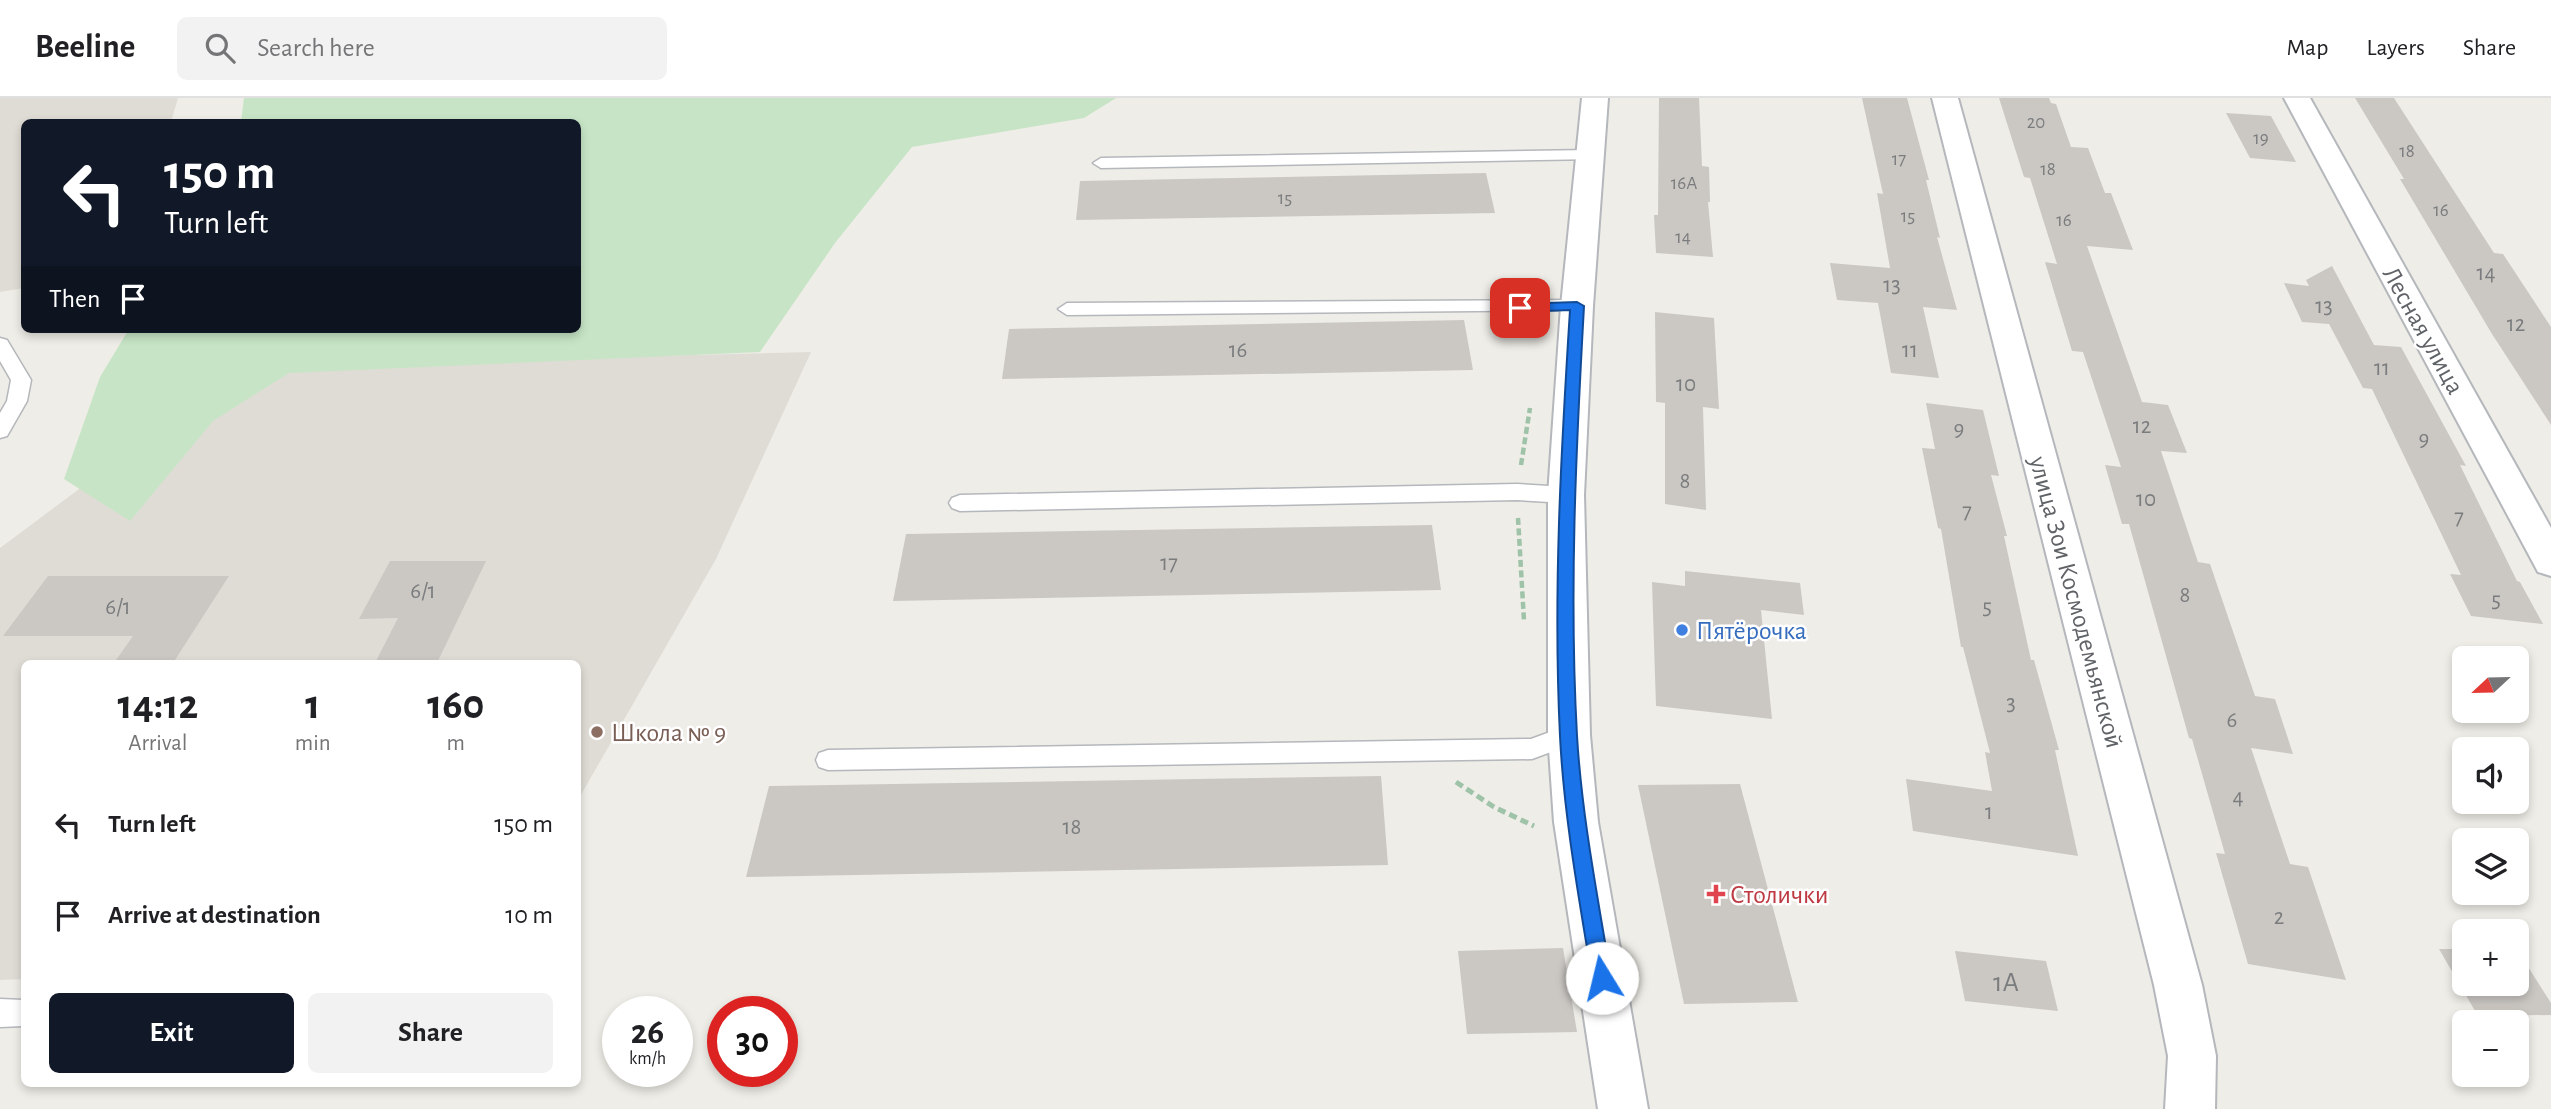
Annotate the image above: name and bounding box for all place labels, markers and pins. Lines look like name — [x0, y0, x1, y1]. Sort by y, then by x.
pin — [1490, 278, 1550, 338]
place label: Пятёрочка — [1696, 618, 1807, 644]
marker: Пятёрочка — [1674, 622, 1690, 638]
place label: Школа № 9 — [611, 720, 726, 746]
marker: Школа № 9 — [589, 724, 605, 740]
place label: Столички — [1730, 882, 1829, 908]
marker: Столички — [1708, 886, 1724, 902]

